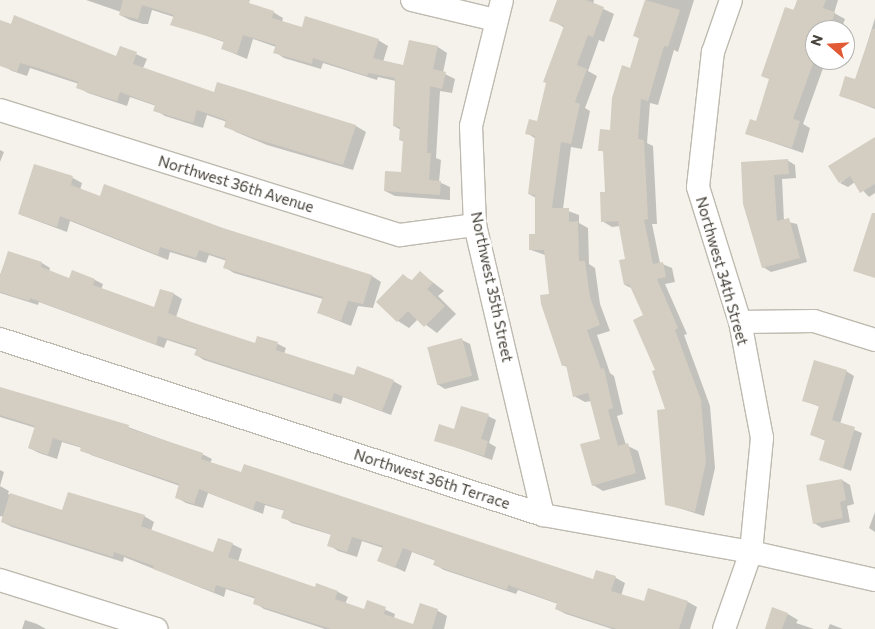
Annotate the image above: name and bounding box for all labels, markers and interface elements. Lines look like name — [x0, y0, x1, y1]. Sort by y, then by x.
north arrow — [805, 20, 855, 70]
text: N — [807, 33, 826, 48]
street label: Northwest 36th Avenue — [156, 152, 316, 216]
street label: Northwest 34th Street — [692, 195, 752, 347]
street label: Northwest 35th Street — [467, 210, 517, 364]
street label: Northwest 36th Terrace — [352, 445, 512, 513]

